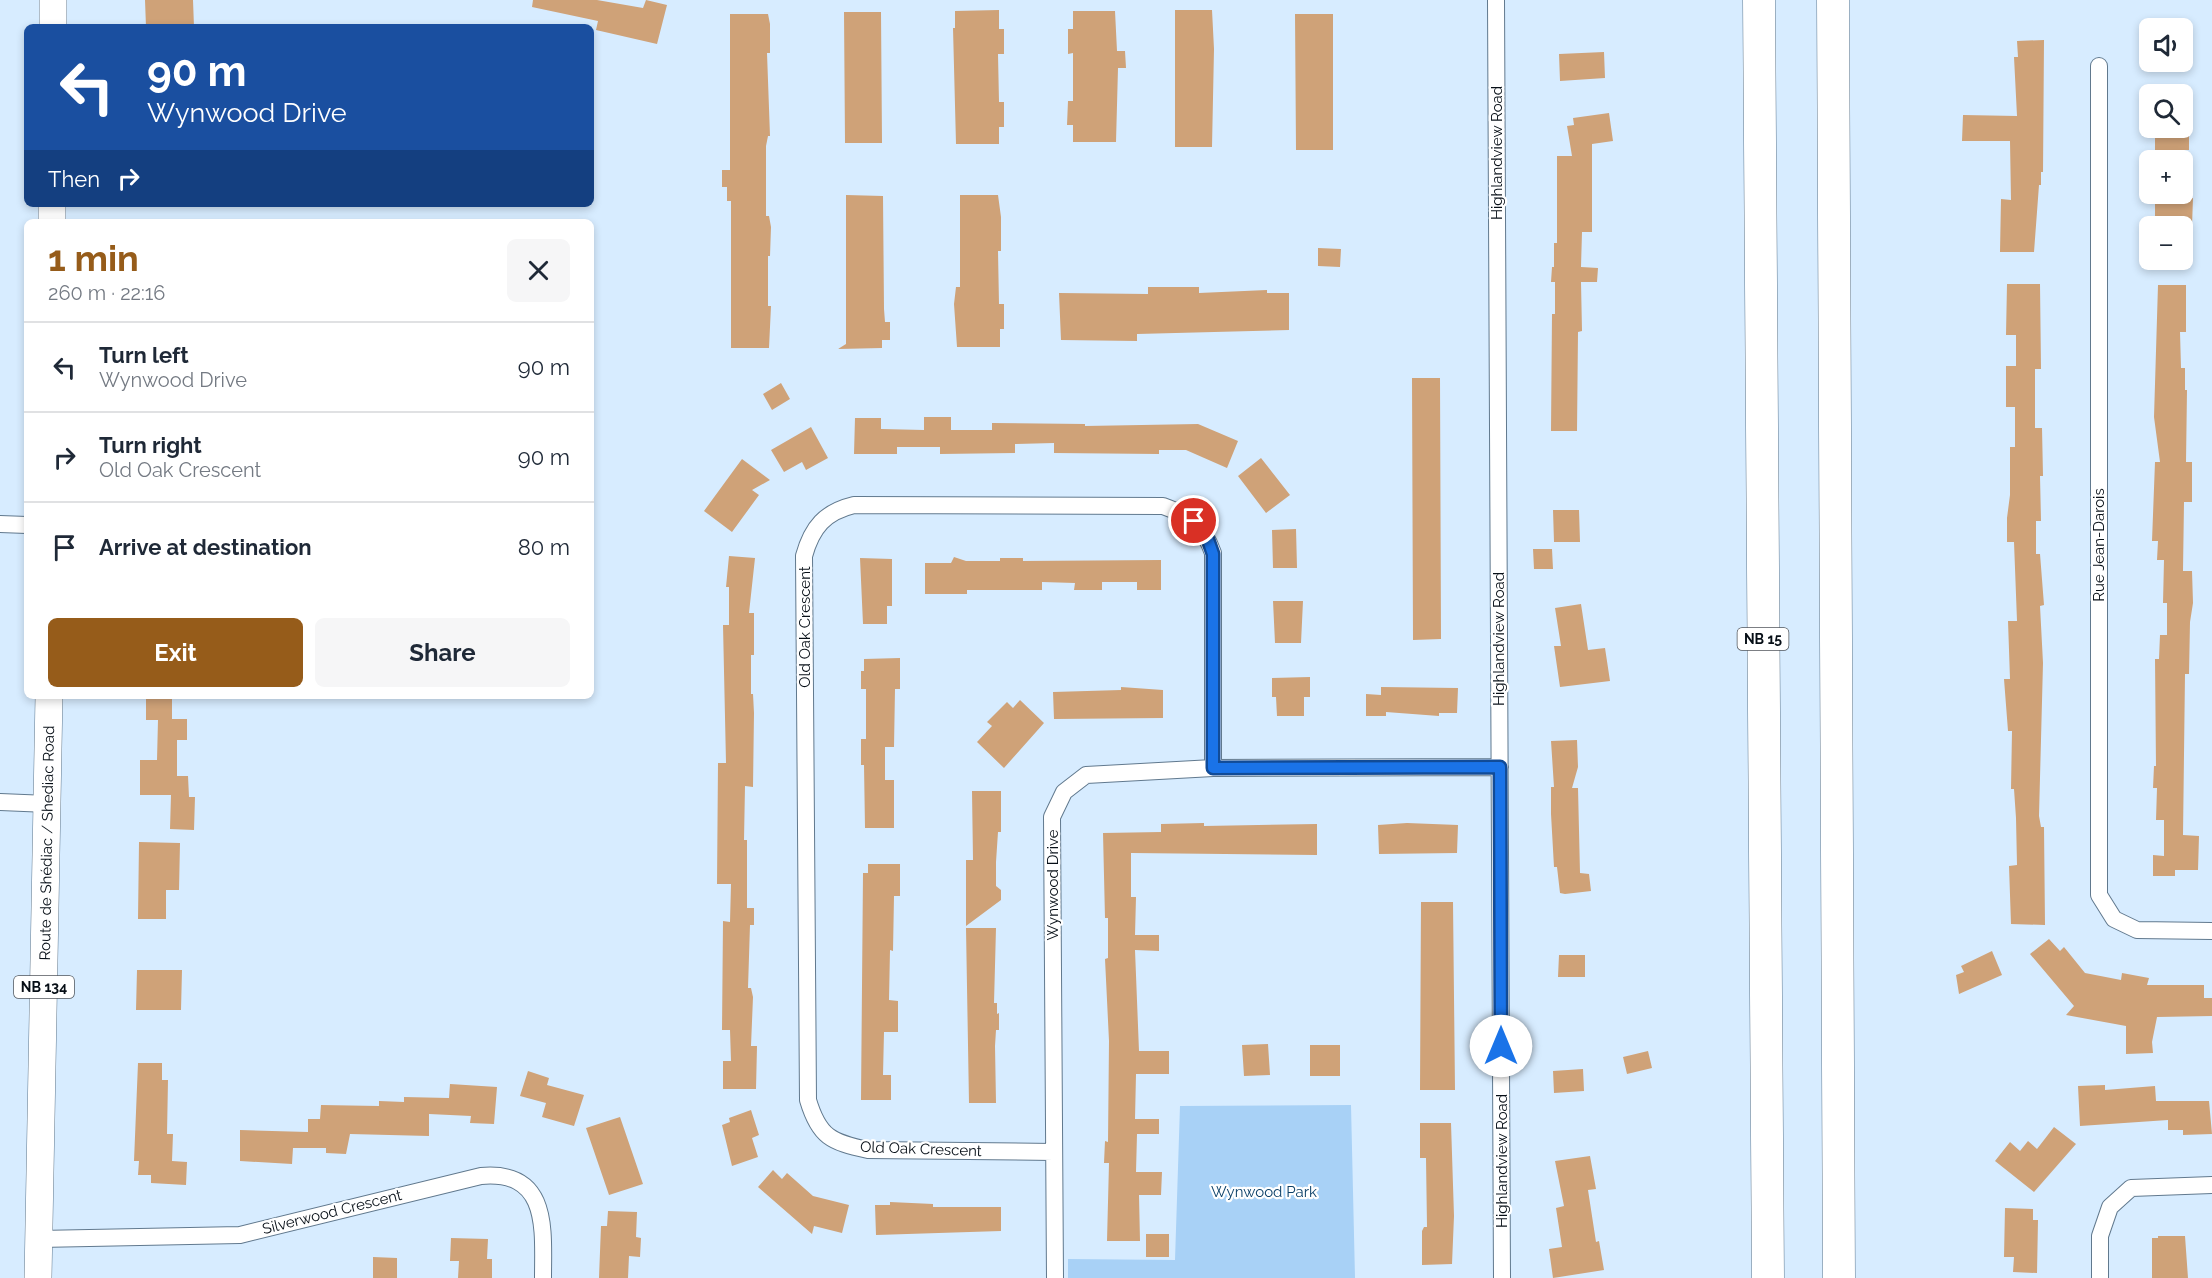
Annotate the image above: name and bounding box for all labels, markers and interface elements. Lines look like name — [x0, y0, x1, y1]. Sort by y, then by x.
map controls — [2139, 18, 2193, 270]
button: sound — [2139, 18, 2193, 72]
text: 90 m — [147, 47, 247, 96]
icon: left — [48, 48, 126, 126]
button: search — [2139, 84, 2193, 138]
street label: Highlandview Road — [1488, 86, 1506, 220]
text: Wynwood Drive — [147, 97, 347, 128]
button: + — [2139, 150, 2193, 204]
icon: right — [112, 162, 145, 195]
text: Then — [48, 166, 100, 192]
button: − — [2139, 216, 2193, 270]
text: 1 min — [48, 237, 139, 279]
button: close — [507, 239, 570, 302]
text: 260 m · 22:16 — [48, 281, 165, 305]
text: Turn left — [99, 342, 189, 368]
icon: left — [48, 351, 81, 384]
text: 90 m — [518, 354, 570, 380]
text: Wynwood Drive — [99, 368, 247, 392]
text: Turn right — [99, 432, 202, 458]
icon: right — [48, 441, 81, 474]
text: 90 m — [518, 444, 570, 470]
text: Old Oak Crescent — [99, 458, 261, 482]
street label: Rue Jean-Darois — [2090, 488, 2108, 602]
pin — [1168, 495, 1219, 546]
icon: arrive — [1177, 504, 1210, 537]
icon: arrive — [48, 531, 81, 564]
text: Arrive at destination — [99, 534, 312, 560]
text: 80 m — [518, 534, 570, 560]
street label: Old Oak Crescent — [796, 566, 814, 688]
street label: Highlandview Road — [1490, 572, 1508, 706]
button: Exit — [48, 618, 303, 687]
button: Share — [315, 618, 570, 687]
road number: NB 15 — [1738, 628, 1788, 650]
street label: Route de Shédiac / Shediac Road — [36, 726, 58, 960]
street label: Wynwood Drive — [1044, 829, 1062, 940]
road number: NB 134 — [14, 976, 74, 998]
position arrow — [1469, 1014, 1533, 1078]
street label: Highlandview Road — [1493, 1094, 1511, 1228]
street label: Old Oak Crescent — [860, 1138, 982, 1160]
park label: Wynwood Park — [1211, 1183, 1317, 1201]
street label: Silverwood Crescent — [260, 1186, 404, 1238]

